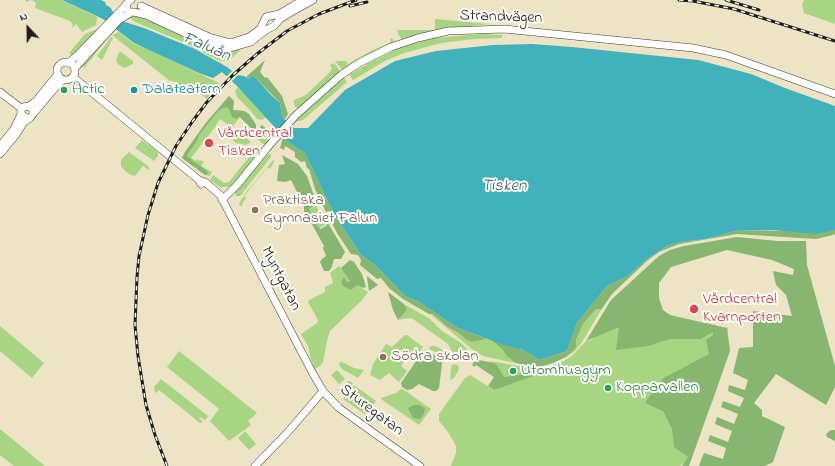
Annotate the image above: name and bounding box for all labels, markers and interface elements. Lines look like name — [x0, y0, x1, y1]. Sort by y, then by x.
street label: Strandvägen — [459, 7, 543, 29]
north arrow — [8, 8, 48, 48]
text: N — [17, 8, 30, 26]
water label: Faluån — [179, 29, 233, 67]
place label: Actic — [72, 80, 104, 100]
place label: Dalateatern — [142, 80, 220, 100]
marker: Actic — [59, 85, 69, 95]
marker: Dalateatern — [129, 85, 139, 95]
place label: Vårdcentral Tisken — [218, 124, 292, 162]
marker: Vårdcentral Tisken — [203, 137, 215, 149]
water label: Tisken — [482, 177, 526, 197]
place label: Praktiska Gymnasiet Falun — [263, 191, 377, 229]
marker: Praktiska Gymnasiet Falun — [250, 205, 260, 215]
street label: Myntgatan — [256, 244, 304, 314]
place label: Vårdcentral Kvarnporten — [703, 290, 781, 328]
marker: Vårdcentral Kvarnporten — [688, 303, 700, 315]
place label: Södra skolan — [391, 347, 478, 367]
marker: Södra skolan — [378, 352, 388, 362]
place label: Utomhusgym — [521, 361, 611, 381]
marker: Utomhusgym — [508, 366, 518, 376]
place label: Kopparvallen — [616, 378, 698, 398]
street label: Sturegatan — [335, 381, 407, 441]
marker: Kopparvallen — [603, 383, 613, 393]

